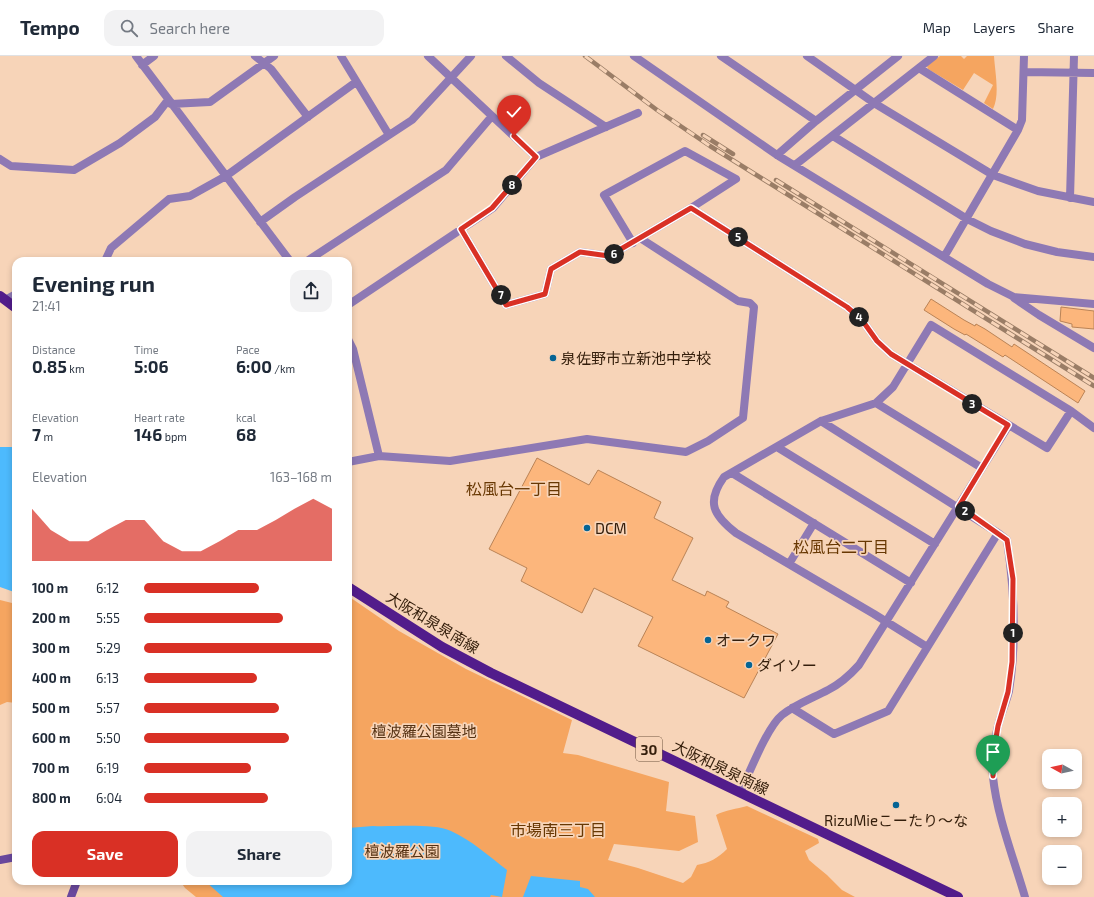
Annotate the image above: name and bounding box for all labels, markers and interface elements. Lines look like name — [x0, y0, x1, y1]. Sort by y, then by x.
search box — [104, 10, 384, 46]
text: Tempo — [20, 16, 80, 39]
icon: search — [118, 17, 140, 39]
text: Search here — [150, 19, 230, 37]
text: Map — [923, 19, 951, 36]
text: Layers — [973, 19, 1015, 36]
text: Share — [1037, 19, 1074, 36]
pin — [497, 95, 531, 136]
icon: check — [503, 101, 525, 123]
pin: 8 — [502, 175, 522, 195]
text: 8 — [509, 178, 515, 191]
pin: 5 — [728, 227, 748, 247]
text: 5 — [735, 230, 741, 243]
pin: 6 — [604, 244, 624, 264]
text: 6 — [611, 247, 617, 260]
text: Evening run — [32, 270, 155, 296]
button: share — [290, 270, 332, 312]
pin: 7 — [491, 285, 511, 305]
text: 7 — [498, 288, 504, 301]
text: 21:41 — [32, 298, 61, 314]
pin: 4 — [849, 307, 869, 327]
text: 4 — [855, 310, 863, 323]
text: Distance — [32, 343, 75, 356]
text: Time — [134, 343, 159, 356]
text: Pace — [236, 343, 260, 356]
place label: 泉佐野市立新池中学校 — [561, 349, 711, 367]
marker: 泉佐野市立新池中学校 — [548, 353, 558, 363]
text: 0.85 — [32, 356, 67, 376]
text: 5:06 — [134, 356, 169, 376]
text: 6:00 — [236, 356, 272, 376]
text: km — [67, 362, 85, 375]
text: /km — [272, 362, 295, 375]
pin: 3 — [962, 394, 982, 414]
text: 3 — [969, 397, 975, 410]
text: Elevation — [32, 411, 79, 424]
text: Heart rate — [134, 411, 185, 424]
text: kcal — [236, 411, 256, 424]
text: 7 — [32, 424, 41, 444]
text: 146 — [134, 424, 162, 444]
text: 68 — [236, 424, 257, 444]
text: m — [41, 430, 53, 443]
text: bpm — [162, 430, 187, 443]
text: Elevation — [32, 469, 87, 485]
text: 163–168 m — [270, 469, 332, 485]
district label: 松風台一丁目 — [466, 479, 562, 498]
pin: 2 — [955, 501, 975, 521]
text: 2 — [962, 504, 968, 517]
place label: DCM — [595, 519, 627, 537]
marker: DCM — [582, 523, 592, 533]
district label: 松風台二丁目 — [793, 537, 889, 556]
text: 100 m — [32, 580, 68, 596]
text: 6:12 — [96, 580, 119, 596]
street label: 大阪和泉泉南線 — [383, 587, 483, 657]
text: 200 m — [32, 610, 70, 626]
text: 5:55 — [96, 610, 120, 626]
pin: 1 — [1003, 623, 1023, 643]
text: 1 — [1011, 626, 1015, 639]
place label: オークワ — [716, 631, 776, 649]
marker: オークワ — [703, 635, 713, 645]
text: 300 m — [32, 640, 70, 656]
text: 5:29 — [96, 640, 121, 656]
place label: ダイソー — [757, 656, 817, 674]
marker: ダイソー — [744, 660, 754, 670]
text: 400 m — [32, 670, 71, 686]
text: 6:13 — [96, 670, 119, 686]
text: 500 m — [32, 700, 70, 716]
text: 5:57 — [96, 700, 120, 716]
park label: 檀波羅公園墓地 — [371, 722, 477, 740]
text: 600 m — [32, 730, 70, 746]
text: 5:50 — [96, 730, 121, 746]
pin — [976, 735, 1010, 776]
street label: 大阪和泉泉南線 — [670, 736, 772, 798]
road number: 30 — [636, 737, 662, 761]
icon: arrive — [982, 741, 1004, 763]
north arrow — [1042, 749, 1082, 789]
map controls — [1042, 749, 1082, 885]
text: 700 m — [32, 760, 70, 776]
text: 6:19 — [96, 760, 119, 776]
text: 800 m — [32, 790, 71, 806]
text: 6:04 — [96, 790, 122, 806]
button: + — [1042, 797, 1082, 837]
marker: RizuMieこーたり～な — [891, 800, 901, 810]
place label: RizuMieこーたり～な — [824, 811, 968, 829]
district label: 市場南三丁目 — [510, 820, 606, 839]
button: Save — [32, 831, 178, 877]
button: Share — [186, 831, 332, 877]
park label: 檀波羅公園 — [364, 842, 440, 860]
button: − — [1042, 845, 1082, 885]

